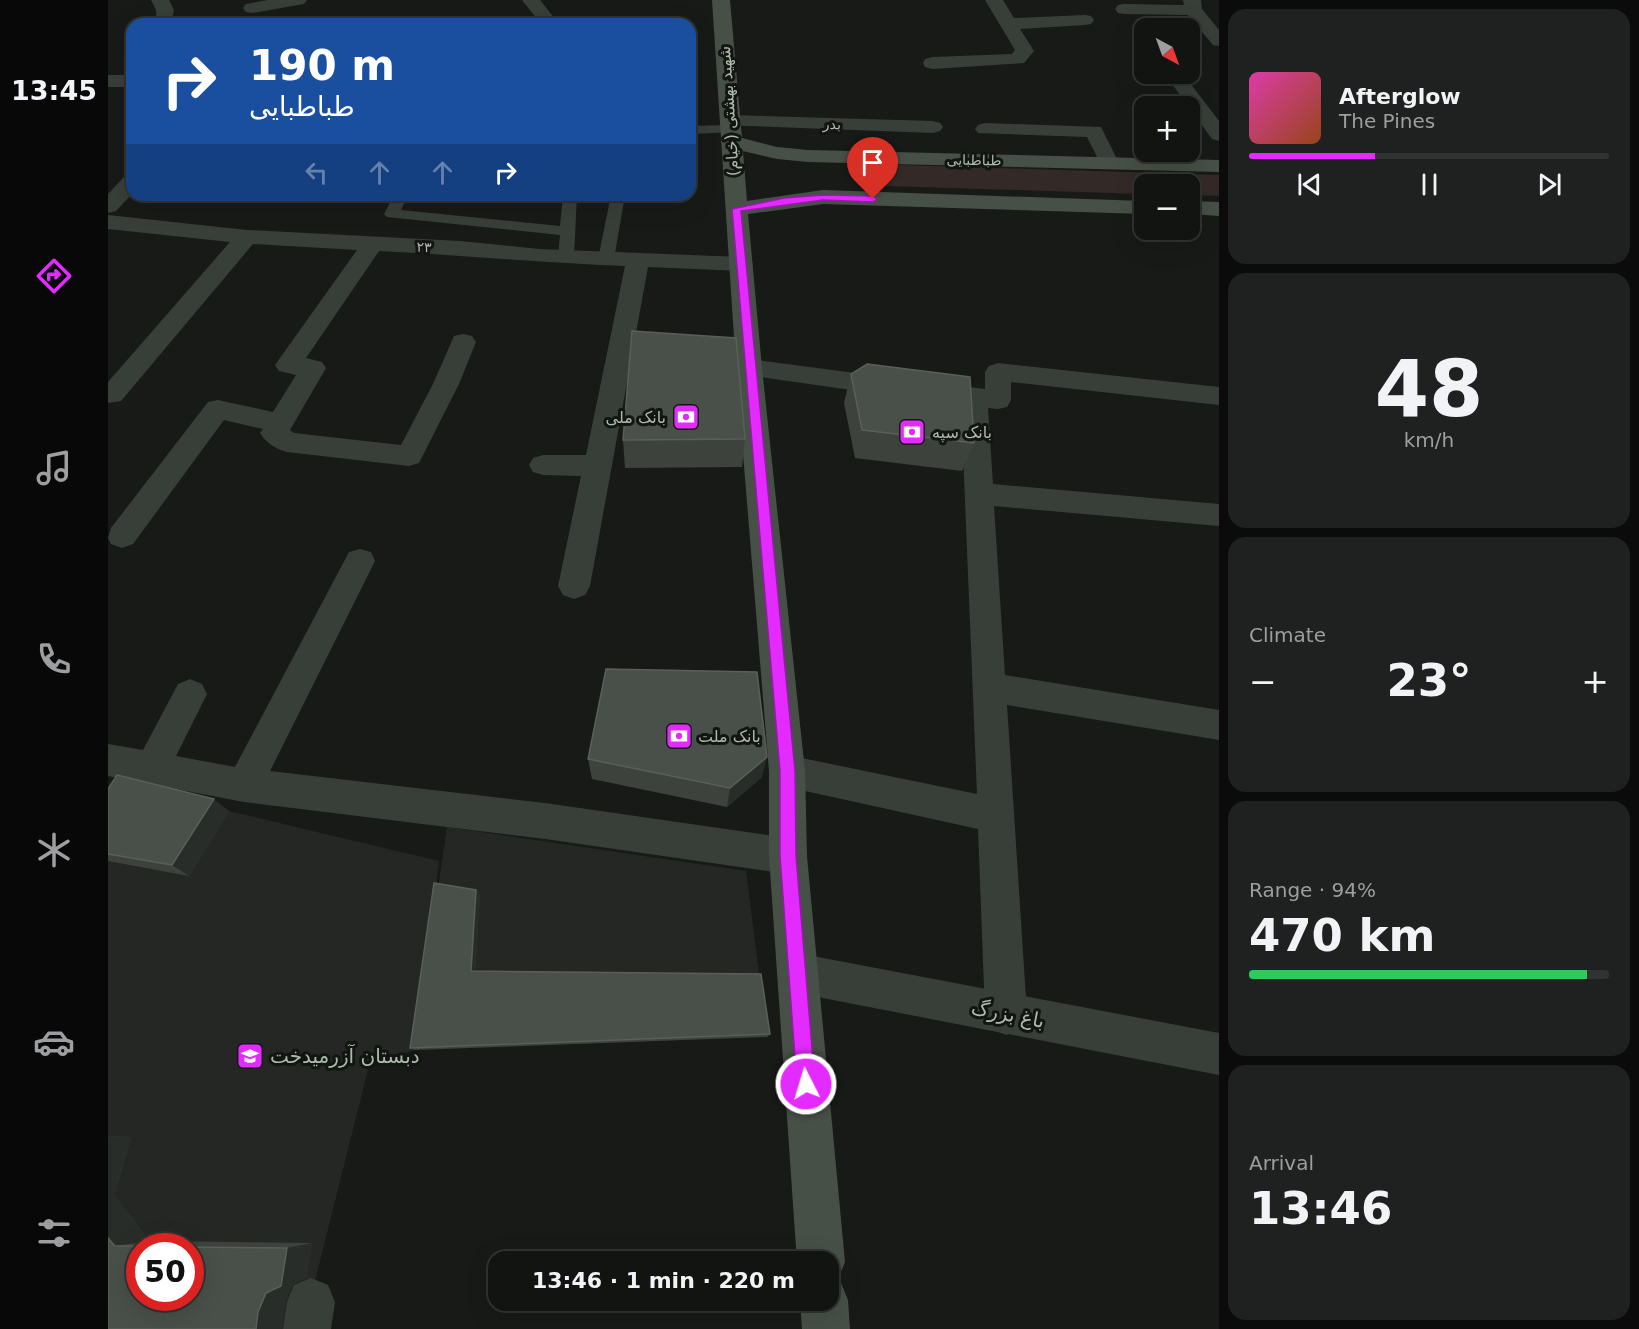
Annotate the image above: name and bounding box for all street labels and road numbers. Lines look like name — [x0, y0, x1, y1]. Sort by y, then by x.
street label: شهید بهشتی (خیام) — [715, 45, 744, 177]
street label: بدر — [822, 116, 841, 133]
street label: طباطبایی — [946, 152, 1002, 168]
street label: ۲۳ — [416, 239, 432, 255]
street label: باغ بزرگ — [969, 995, 1047, 1033]

